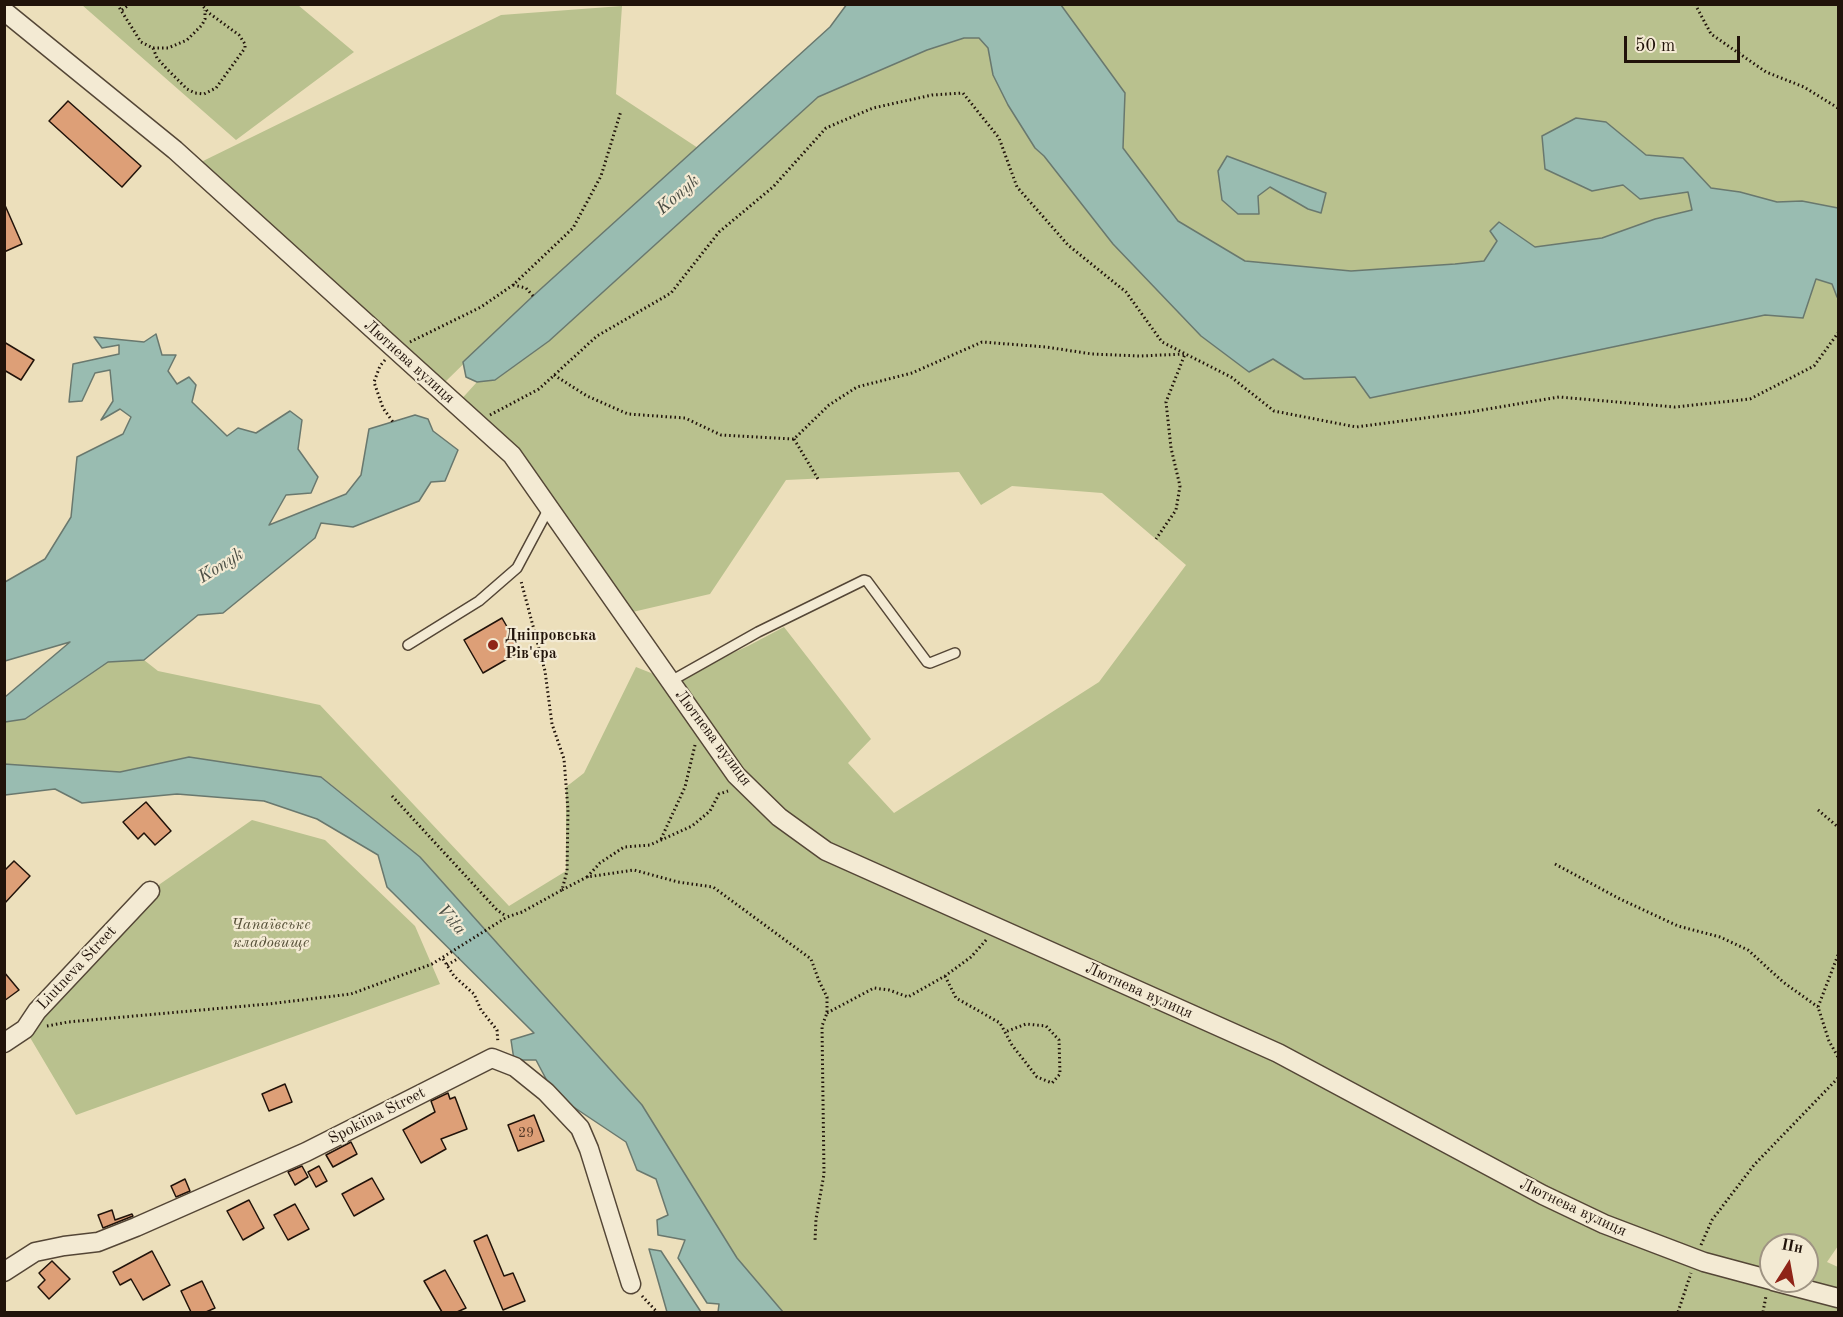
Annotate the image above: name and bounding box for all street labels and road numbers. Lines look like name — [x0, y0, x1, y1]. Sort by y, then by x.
street label: Лютнева вулиця — [360, 316, 458, 408]
street label: Лютнева вулиця — [670, 686, 756, 790]
street label: Liutneva Street — [33, 922, 121, 1014]
street label: Лютнева вулиця — [1082, 959, 1196, 1023]
street label: Spokiina Street — [325, 1083, 429, 1149]
street label: Лютнева вулиця — [1516, 1175, 1630, 1241]

